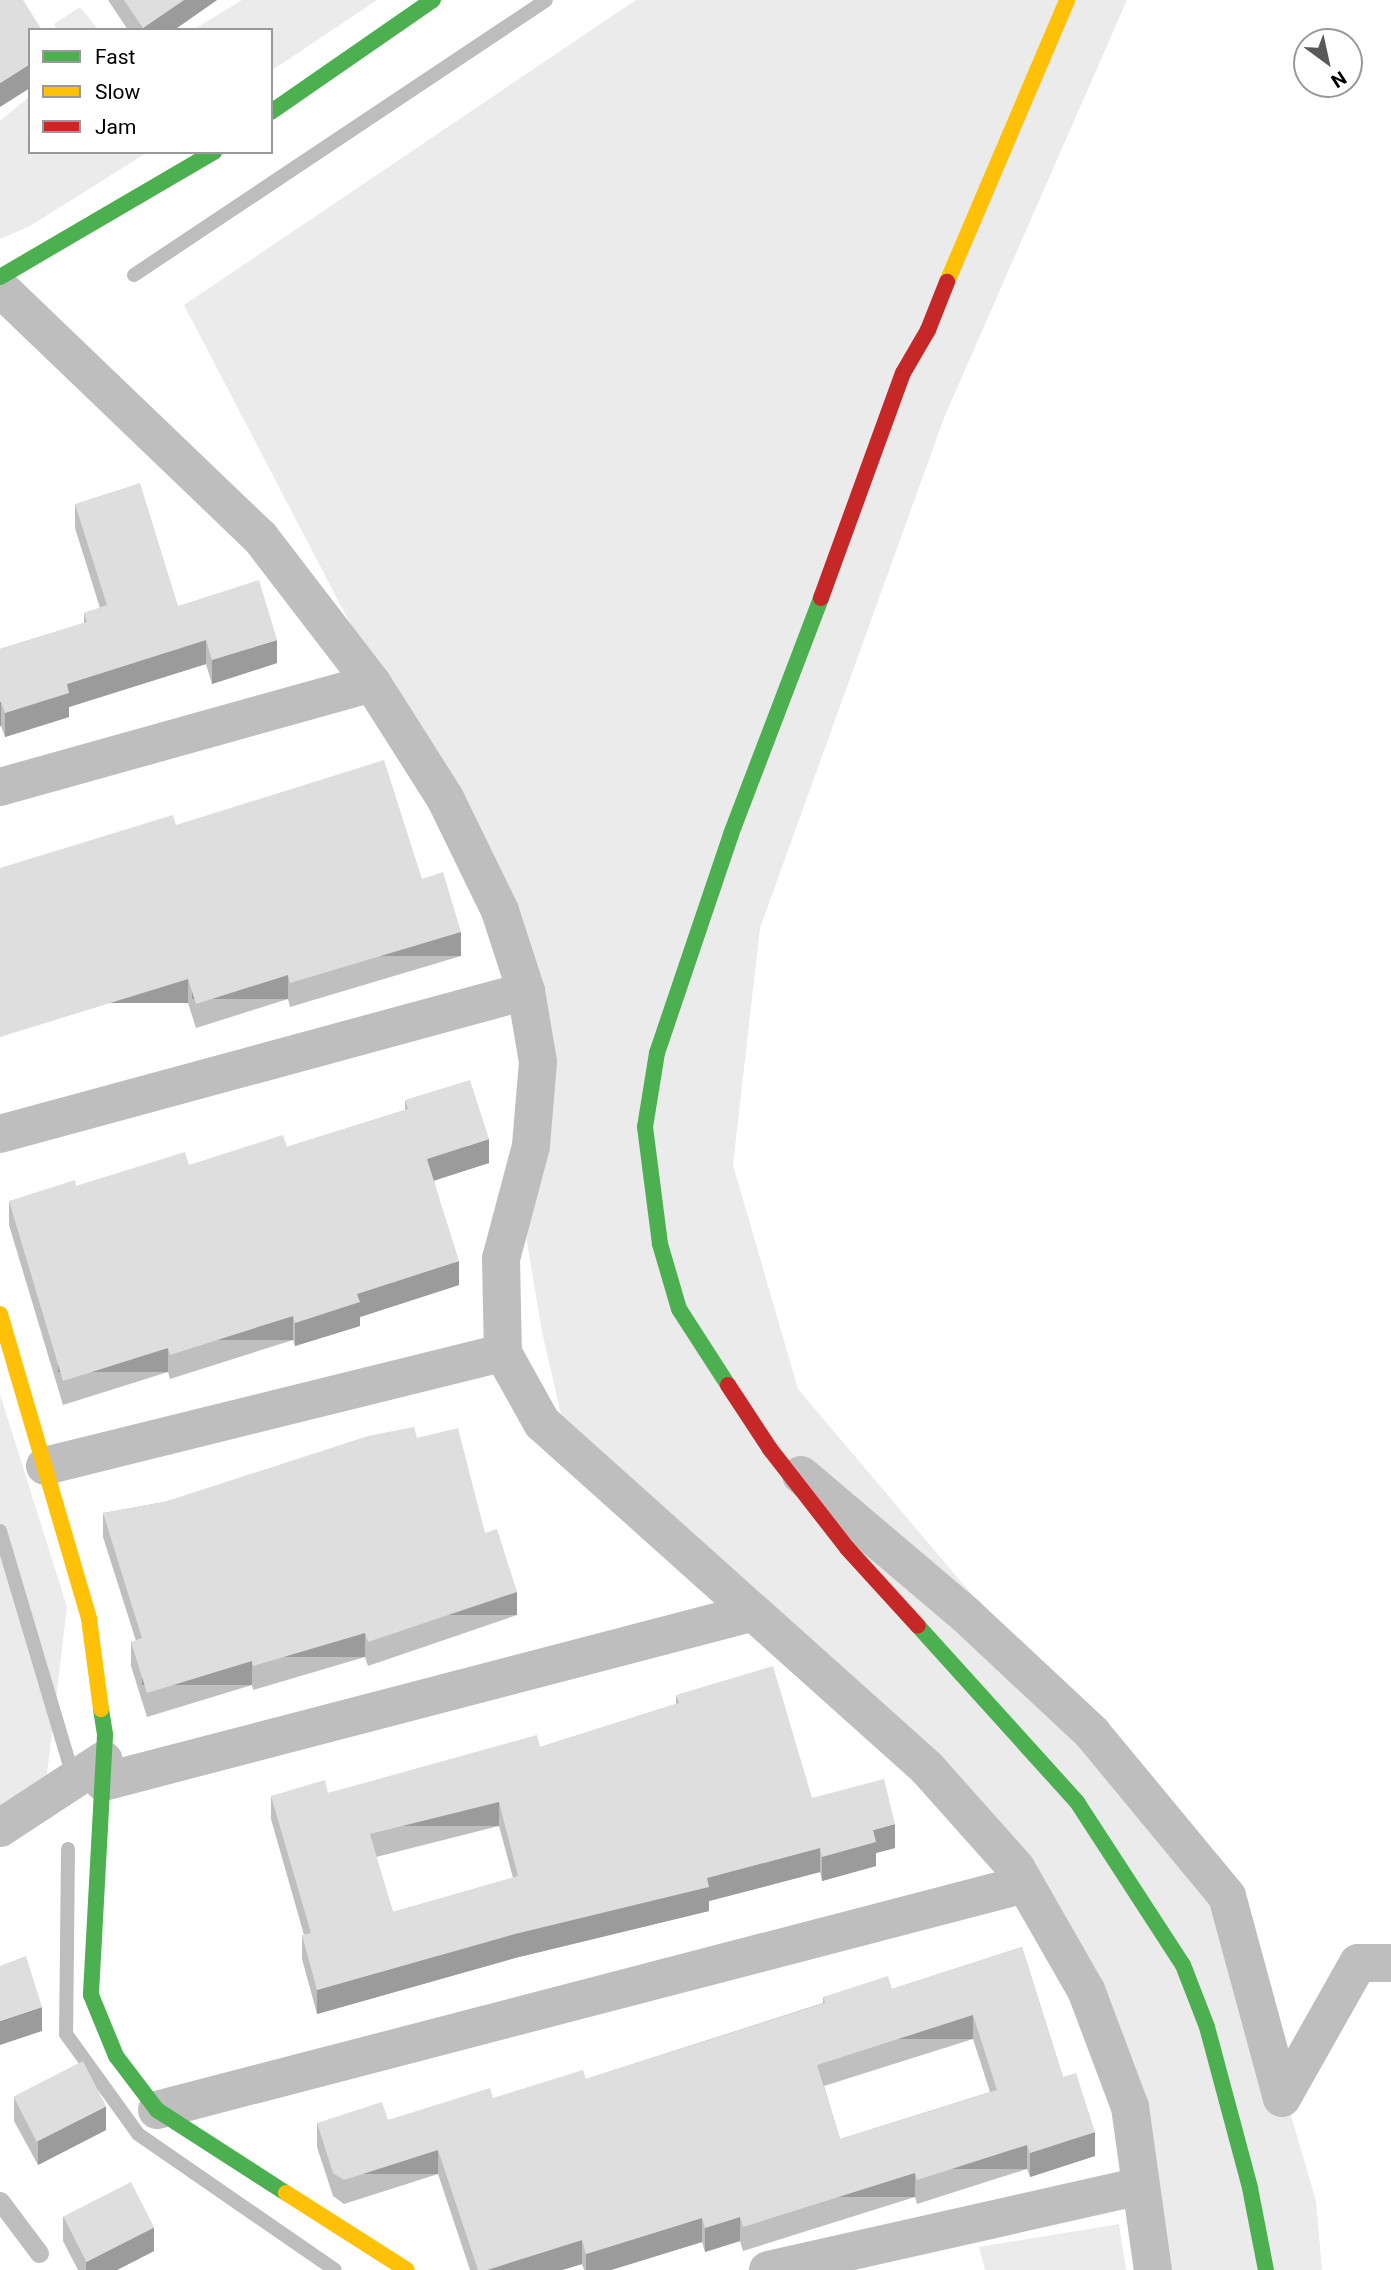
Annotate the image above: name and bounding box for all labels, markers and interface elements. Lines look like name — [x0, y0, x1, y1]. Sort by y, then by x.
legend — [28, 28, 273, 154]
north arrow — [1293, 28, 1363, 98]
text: Fast — [95, 45, 135, 69]
text: N — [1327, 66, 1351, 93]
text: Slow — [95, 80, 140, 104]
text: Jam — [95, 115, 136, 139]

